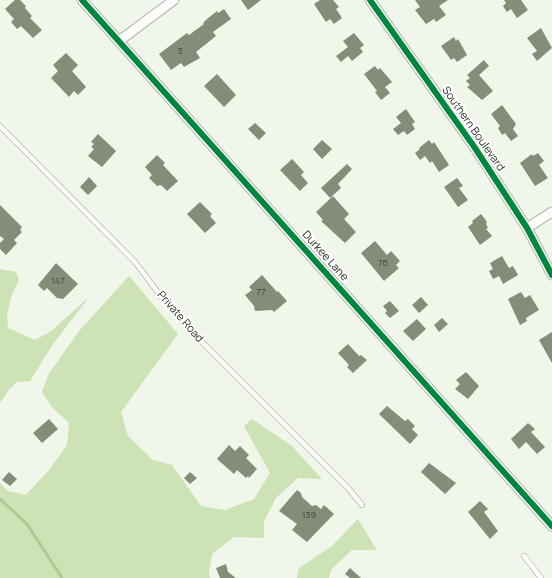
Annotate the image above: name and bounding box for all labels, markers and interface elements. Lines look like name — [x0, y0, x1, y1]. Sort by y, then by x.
house number: 3 — [178, 46, 182, 56]
street label: Southern Boulevard — [439, 84, 507, 174]
street label: Durkee Lane — [299, 228, 351, 284]
house number: 76 — [378, 258, 388, 268]
house number: 147 — [51, 276, 65, 286]
house number: 77 — [256, 287, 266, 297]
street label: Private Road — [154, 289, 206, 345]
house number: 139 — [302, 510, 316, 520]

